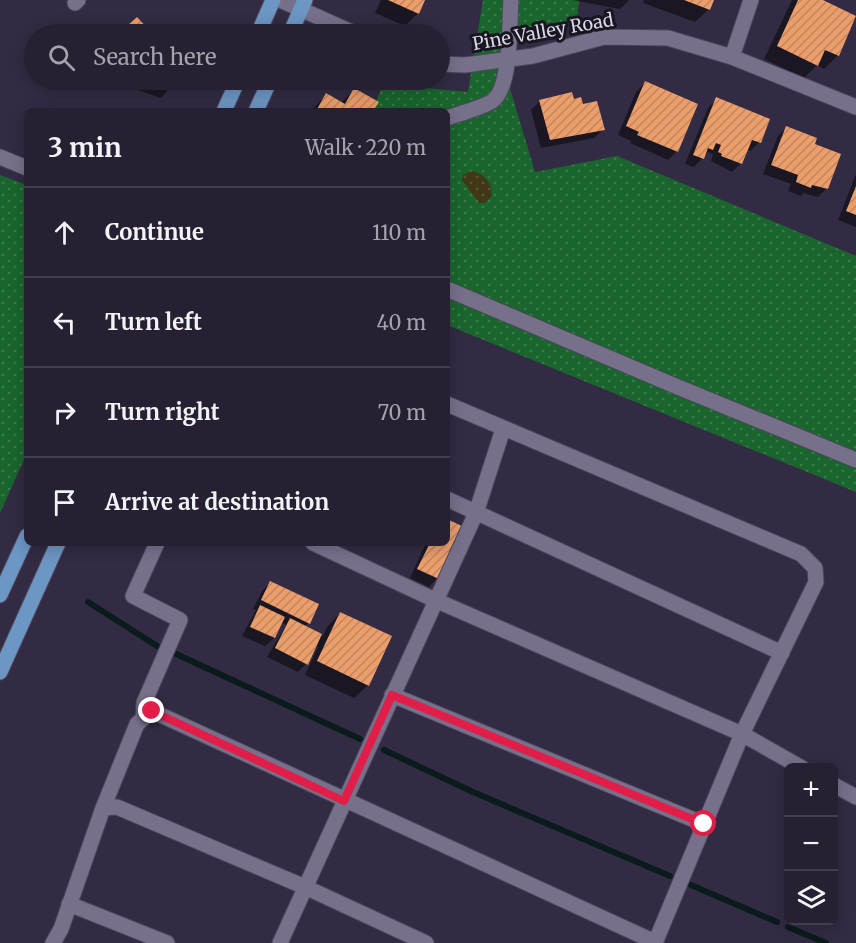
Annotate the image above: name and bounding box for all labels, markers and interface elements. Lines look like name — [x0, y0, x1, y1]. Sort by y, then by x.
street label: Pine Valley Road — [471, 8, 615, 55]
search box — [24, 24, 450, 90]
icon: search — [45, 41, 78, 74]
text: Search here — [93, 43, 216, 71]
text: 3 min — [48, 131, 122, 164]
text: Walk · 220 m — [305, 135, 426, 160]
icon: ahead — [48, 216, 81, 249]
text: Continue — [105, 218, 204, 246]
text: 110 m — [372, 220, 426, 245]
icon: left — [48, 306, 81, 339]
text: Turn left — [105, 308, 202, 336]
text: 40 m — [376, 310, 426, 335]
icon: right — [48, 396, 81, 429]
text: Turn right — [105, 398, 219, 426]
text: 70 m — [378, 400, 426, 425]
icon: arrive — [48, 486, 81, 519]
text: Arrive at destination — [105, 488, 329, 516]
route end — [138, 697, 164, 723]
map controls — [784, 763, 838, 925]
button: + — [784, 763, 838, 817]
route start — [690, 810, 716, 836]
button: − — [784, 817, 838, 871]
button: layers — [784, 871, 838, 925]

